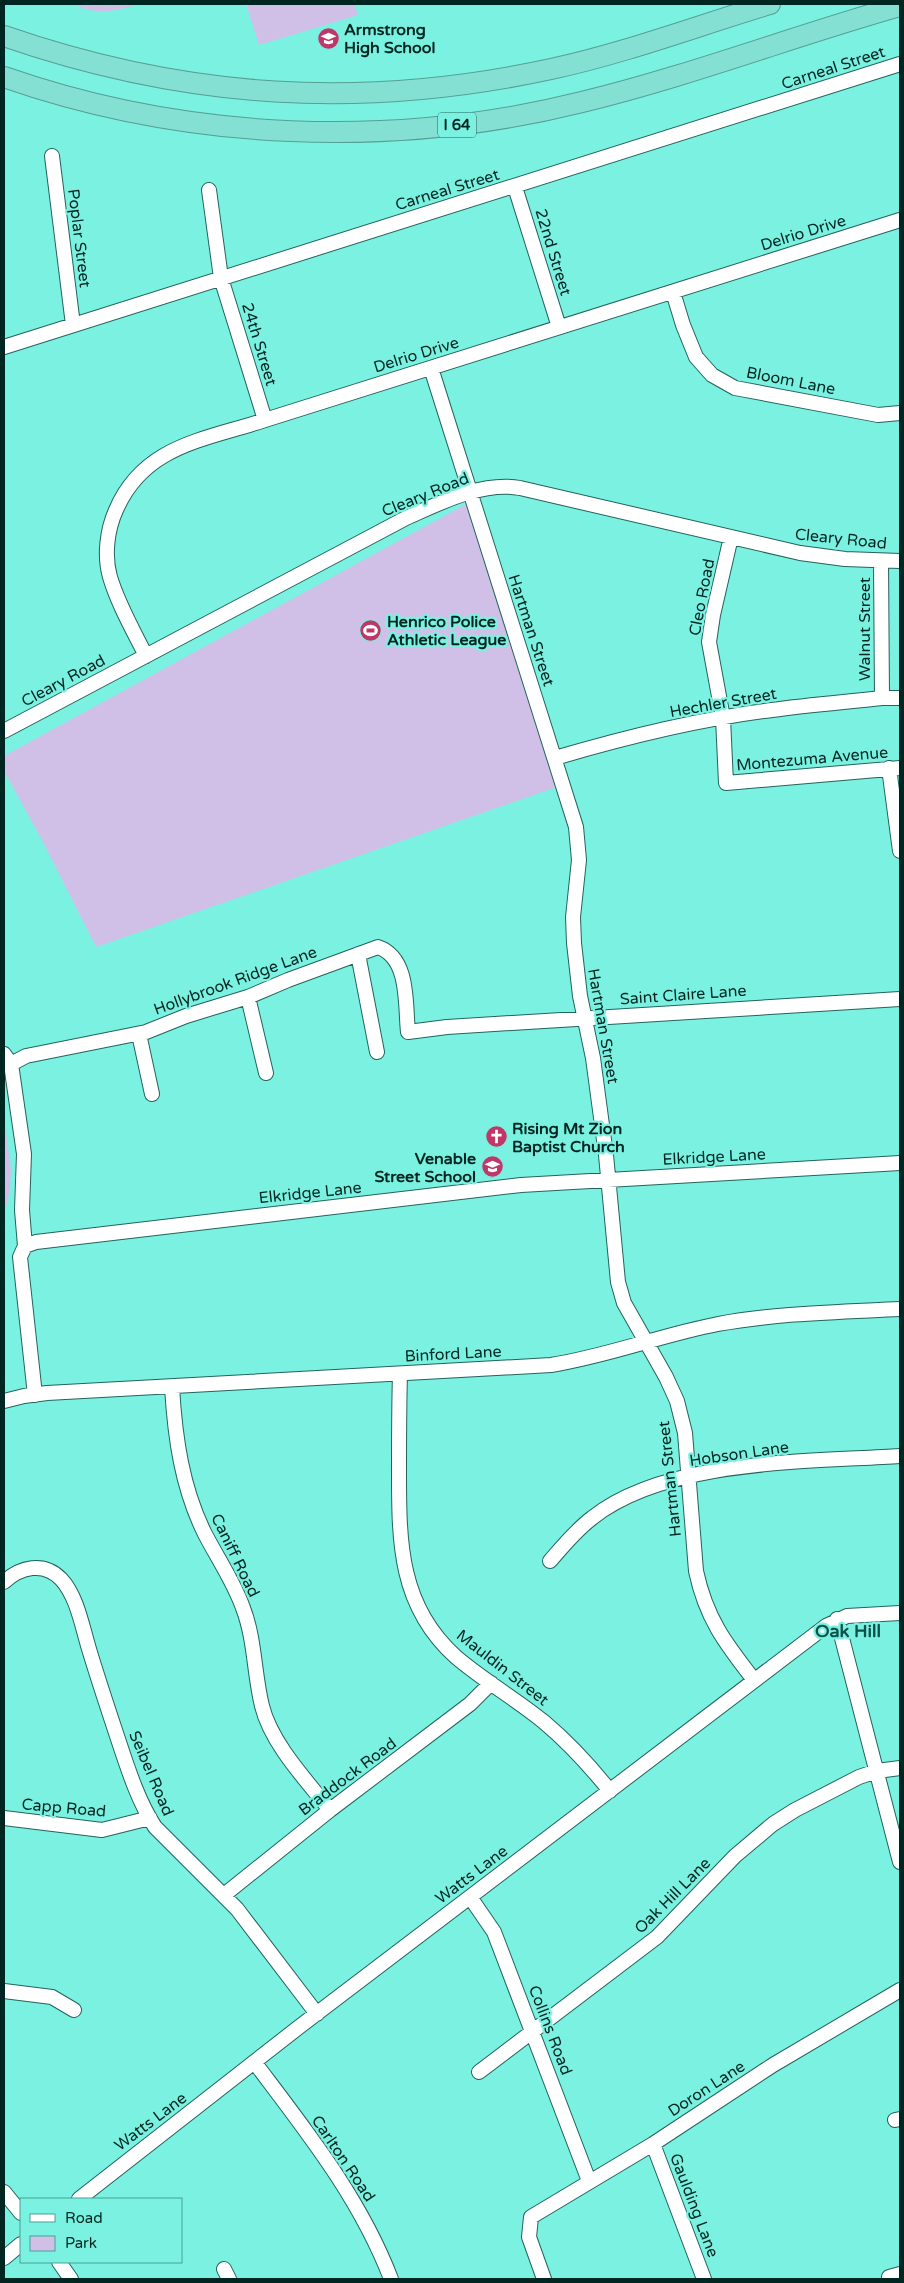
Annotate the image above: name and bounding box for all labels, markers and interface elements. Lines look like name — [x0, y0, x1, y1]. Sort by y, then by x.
place label: Armstrong High School — [344, 20, 435, 58]
school or university icon: Armstrong High School — [316, 26, 340, 50]
street label: Carneal Street — [779, 42, 888, 94]
road number: I 64 — [438, 112, 476, 138]
street label: Carneal Street — [393, 165, 502, 215]
street label: Poplar Street — [63, 188, 95, 289]
street label: 22nd Street — [530, 206, 576, 298]
street label: Delrio Drive — [758, 211, 848, 255]
street label: 24th Street — [237, 300, 281, 388]
street label: Delrio Drive — [371, 333, 461, 377]
street label: Bloom Lane — [745, 363, 837, 399]
street label: Cleary Road — [379, 468, 472, 521]
street label: Cleary Road — [794, 524, 888, 554]
street label: Cleo Road — [685, 557, 719, 638]
street label: Hartman Street — [504, 572, 559, 689]
street label: Walnut Street — [855, 577, 875, 681]
place label: Henrico Police Athletic League — [387, 612, 506, 650]
sports icon: Henrico Police Athletic League — [359, 618, 383, 642]
street label: Cleary Road — [18, 650, 109, 711]
street label: Hechler Street — [668, 684, 778, 722]
street label: Montezuma Avenue — [735, 742, 889, 776]
street label: Hollybrook Ridge Lane — [151, 942, 320, 1020]
street label: Hartman Street — [583, 967, 623, 1085]
street label: Saint Claire Lane — [619, 981, 747, 1009]
place label: Rising Mt Zion Baptist Church — [512, 1119, 625, 1157]
church icon: Rising Mt Zion Baptist Church — [484, 1125, 508, 1149]
street label: Elkridge Lane — [662, 1144, 766, 1170]
place label: Venable Street School — [375, 1149, 476, 1187]
school or university icon: Venable Street School — [480, 1155, 504, 1179]
street label: Elkridge Lane — [258, 1178, 363, 1208]
street label: Binford Lane — [404, 1341, 502, 1367]
street label: Hartman Street — [654, 1420, 686, 1538]
street label: Hobson Lane — [688, 1437, 790, 1471]
street label: Caniff Road — [206, 1510, 264, 1601]
district label: Oak Hill — [815, 1620, 881, 1642]
street label: Mauldin Street — [452, 1625, 553, 1710]
street label: Seibel Road — [124, 1728, 178, 1819]
street label: Braddock Road — [295, 1733, 401, 1820]
street label: Capp Road — [21, 1794, 107, 1822]
street label: Watts Lane — [431, 1841, 512, 1908]
street label: Oak Hill Lane — [630, 1853, 715, 1938]
street label: Collins Road — [524, 1983, 576, 2078]
street label: Doron Lane — [664, 2056, 749, 2121]
street label: Watts Lane — [110, 2088, 191, 2155]
street label: Carlton Road — [307, 2111, 379, 2206]
street label: Gaulding Lane — [665, 2150, 723, 2260]
legend — [20, 2198, 182, 2263]
text: Road — [65, 2209, 103, 2227]
text: Park — [65, 2234, 97, 2252]

